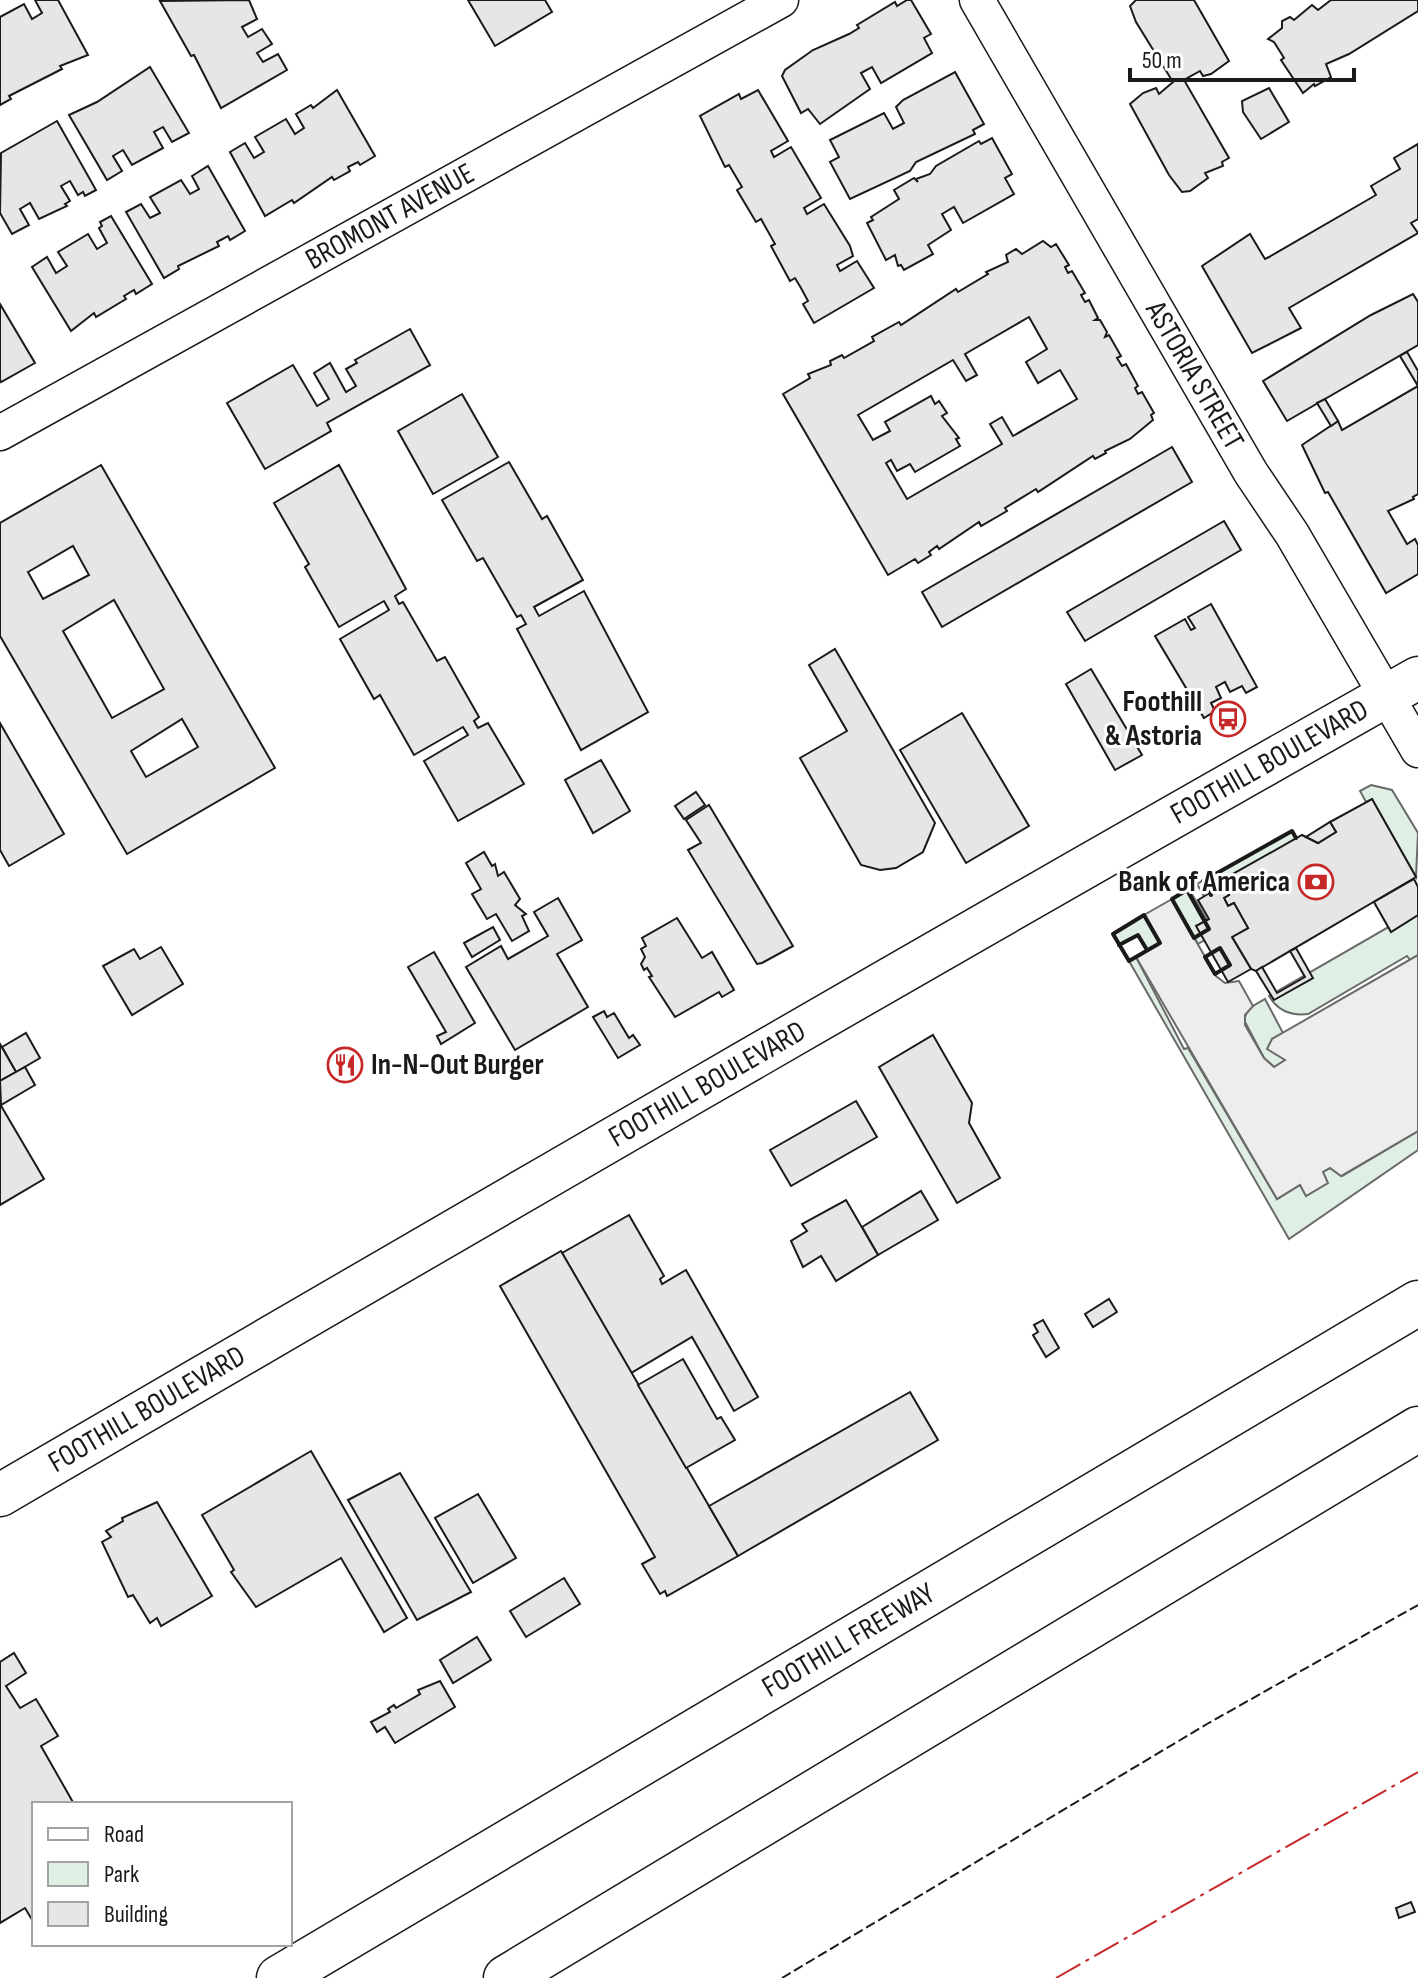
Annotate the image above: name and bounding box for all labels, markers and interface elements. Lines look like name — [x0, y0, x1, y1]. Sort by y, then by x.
scale bar — [1130, 32, 1354, 82]
text: 50 m — [1142, 46, 1182, 75]
street label: BROMONT AVENUE — [300, 156, 481, 278]
street label: ASTORIA STREET — [1137, 294, 1252, 456]
place label: Foothill & Astoria — [1105, 684, 1202, 754]
street label: FOOTHILL BOULEVARD — [1164, 692, 1375, 832]
bus stop icon: Foothill & Astoria — [1209, 700, 1247, 738]
bank icon: Bank of America — [1297, 863, 1335, 901]
place label: Bank of America — [1118, 864, 1290, 900]
street label: FOOTHILL BOULEVARD — [602, 1013, 812, 1155]
restaurant icon: In-N-Out Burger — [326, 1046, 364, 1084]
place label: In-N-Out Burger — [371, 1047, 544, 1083]
street label: FOOTHILL BOULEVARD — [42, 1338, 252, 1481]
street label: FOOTHILL FREEWAY — [756, 1575, 942, 1706]
legend — [32, 1802, 292, 1946]
text: Road — [104, 1820, 144, 1849]
text: Park — [104, 1860, 139, 1889]
text: Building — [104, 1900, 168, 1929]

